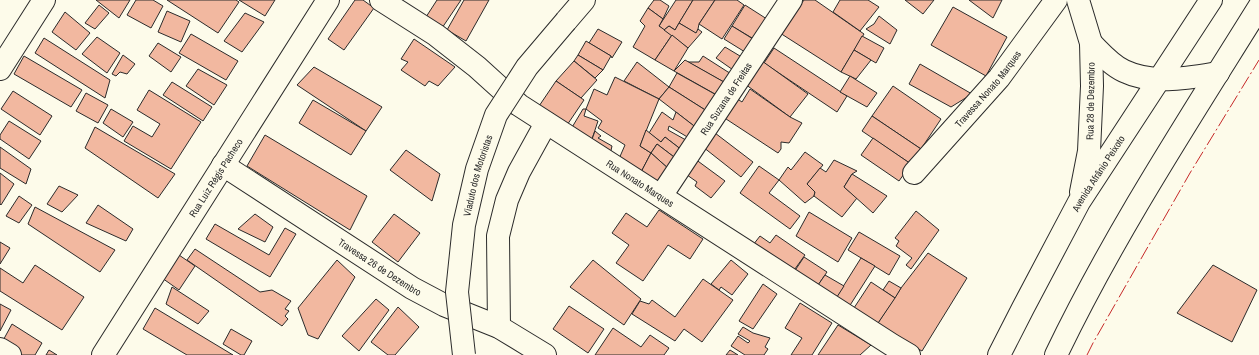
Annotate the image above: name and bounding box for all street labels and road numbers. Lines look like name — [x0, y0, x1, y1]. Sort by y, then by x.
street label: Travessa Nonato Marques — [952, 48, 1024, 130]
street label: Rua Suzana de Freitas — [697, 60, 755, 138]
street label: Rua 28 de Dezembro — [1083, 61, 1098, 140]
street label: Viaduto dos Motoristas — [460, 133, 496, 218]
street label: Avenida Afrânio Peixoto — [1069, 133, 1128, 215]
street label: Rua Luiz Régis Pacheco — [186, 136, 246, 220]
street label: Rua Nonato Marques — [604, 157, 676, 210]
street label: Travessa 26 de Dezembro — [336, 236, 424, 299]

